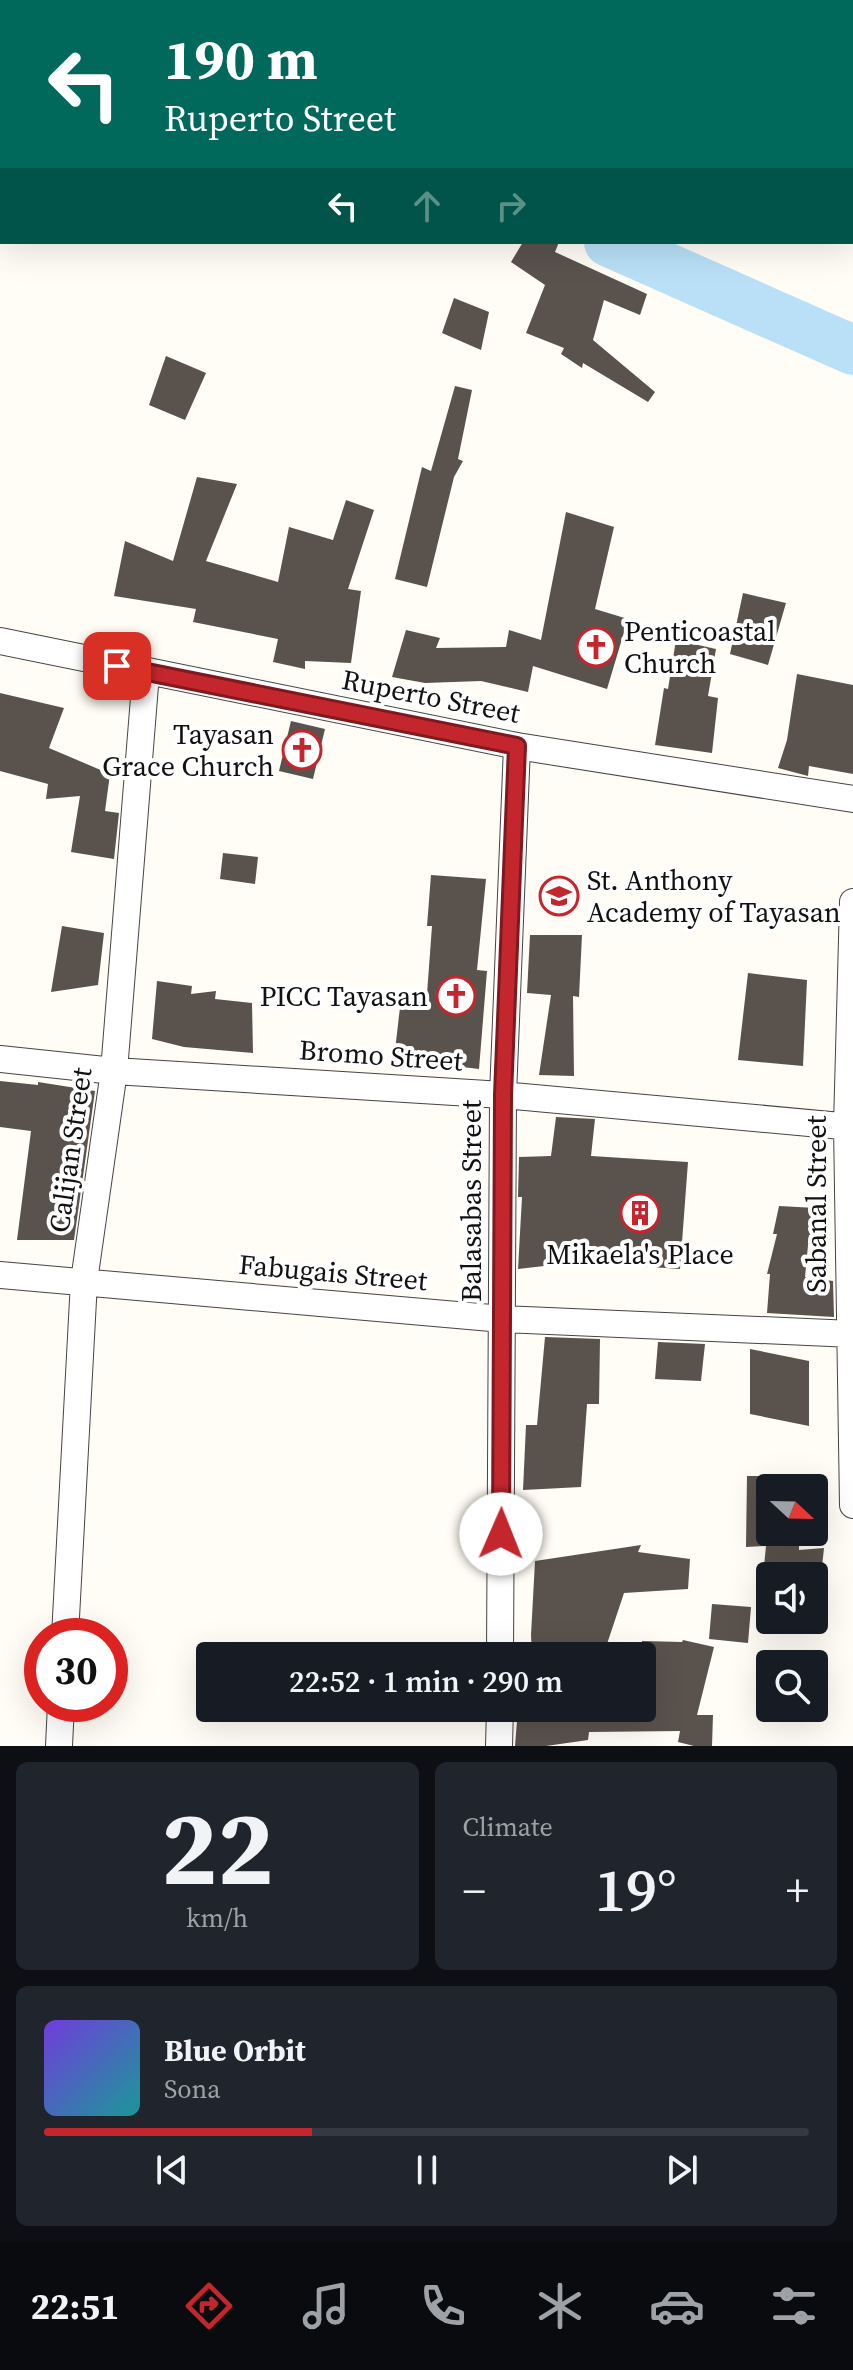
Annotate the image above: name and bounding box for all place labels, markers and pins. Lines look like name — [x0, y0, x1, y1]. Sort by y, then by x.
place label: Penticoastal Church — [624, 612, 776, 682]
church icon: Penticoastal Church — [575, 626, 617, 668]
pin — [83, 632, 151, 700]
place label: Tayasan Grace Church — [102, 715, 274, 785]
church icon: Tayasan Grace Church — [281, 729, 323, 771]
place label: St. Anthony Academy of Tayasan — [587, 861, 841, 931]
school or university icon: St. Anthony Academy of Tayasan — [538, 875, 580, 917]
church icon: PICC Tayasan — [435, 975, 477, 1017]
place label: PICC Tayasan — [260, 977, 428, 1015]
building icon: Mikaela's Place — [619, 1192, 661, 1234]
place label: Mikaela's Place — [546, 1235, 734, 1273]

